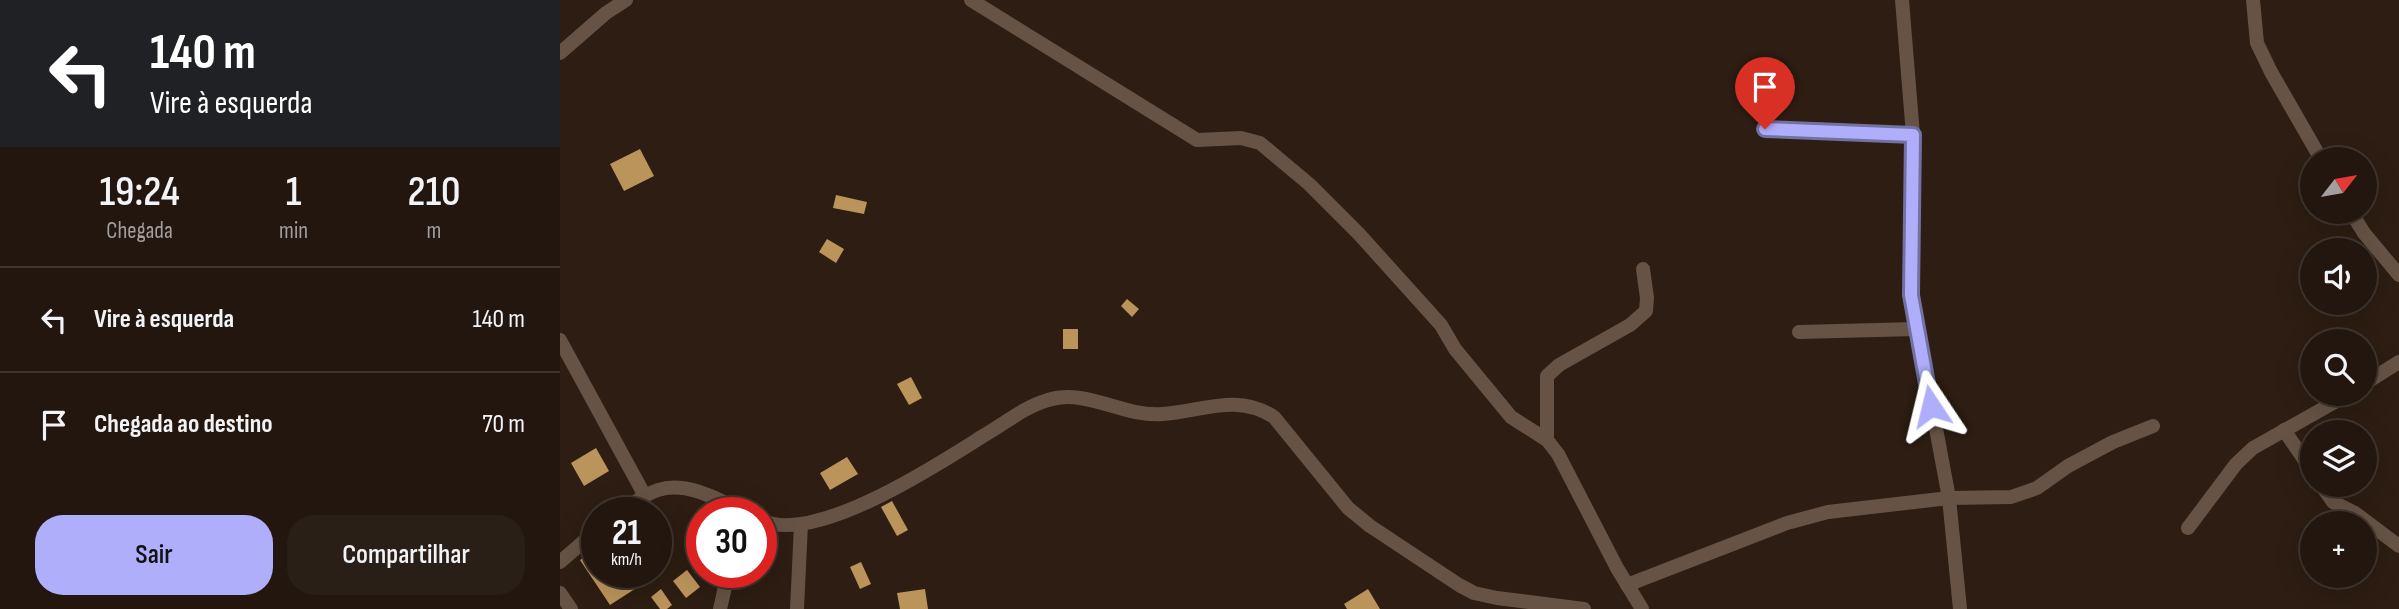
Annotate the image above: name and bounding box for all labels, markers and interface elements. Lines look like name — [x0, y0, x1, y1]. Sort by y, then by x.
text: 140 m — [150, 24, 256, 83]
icon: left — [35, 28, 126, 119]
pin — [1735, 57, 1795, 129]
icon: arrive — [1746, 68, 1784, 106]
text: Vire à esquerda — [150, 84, 313, 123]
north arrow — [2300, 147, 2376, 224]
map controls — [2300, 147, 2377, 588]
text: 19:24 — [99, 167, 180, 218]
text: 1 — [286, 167, 301, 218]
text: 210 — [407, 167, 461, 218]
text: Chegada — [106, 217, 173, 245]
text: min — [279, 217, 308, 245]
text: m — [427, 217, 441, 245]
button: sound — [2300, 238, 2377, 315]
icon: left — [35, 301, 73, 339]
text: Vire à esquerda — [94, 304, 234, 335]
text: 140 m — [473, 304, 525, 335]
button: search — [2300, 329, 2377, 406]
position arrow — [1894, 369, 1968, 443]
icon: arrive — [35, 406, 73, 444]
text: Chegada ao destino — [94, 409, 273, 440]
text: 70 m — [482, 409, 525, 440]
button: layers — [2300, 420, 2377, 497]
speed limit sign: 30 — [686, 497, 777, 588]
button: + — [2300, 511, 2377, 588]
text: 21 — [612, 512, 641, 555]
button: Sair — [35, 515, 273, 595]
button: Compartilhar — [287, 515, 525, 595]
text: km/h — [611, 549, 642, 570]

